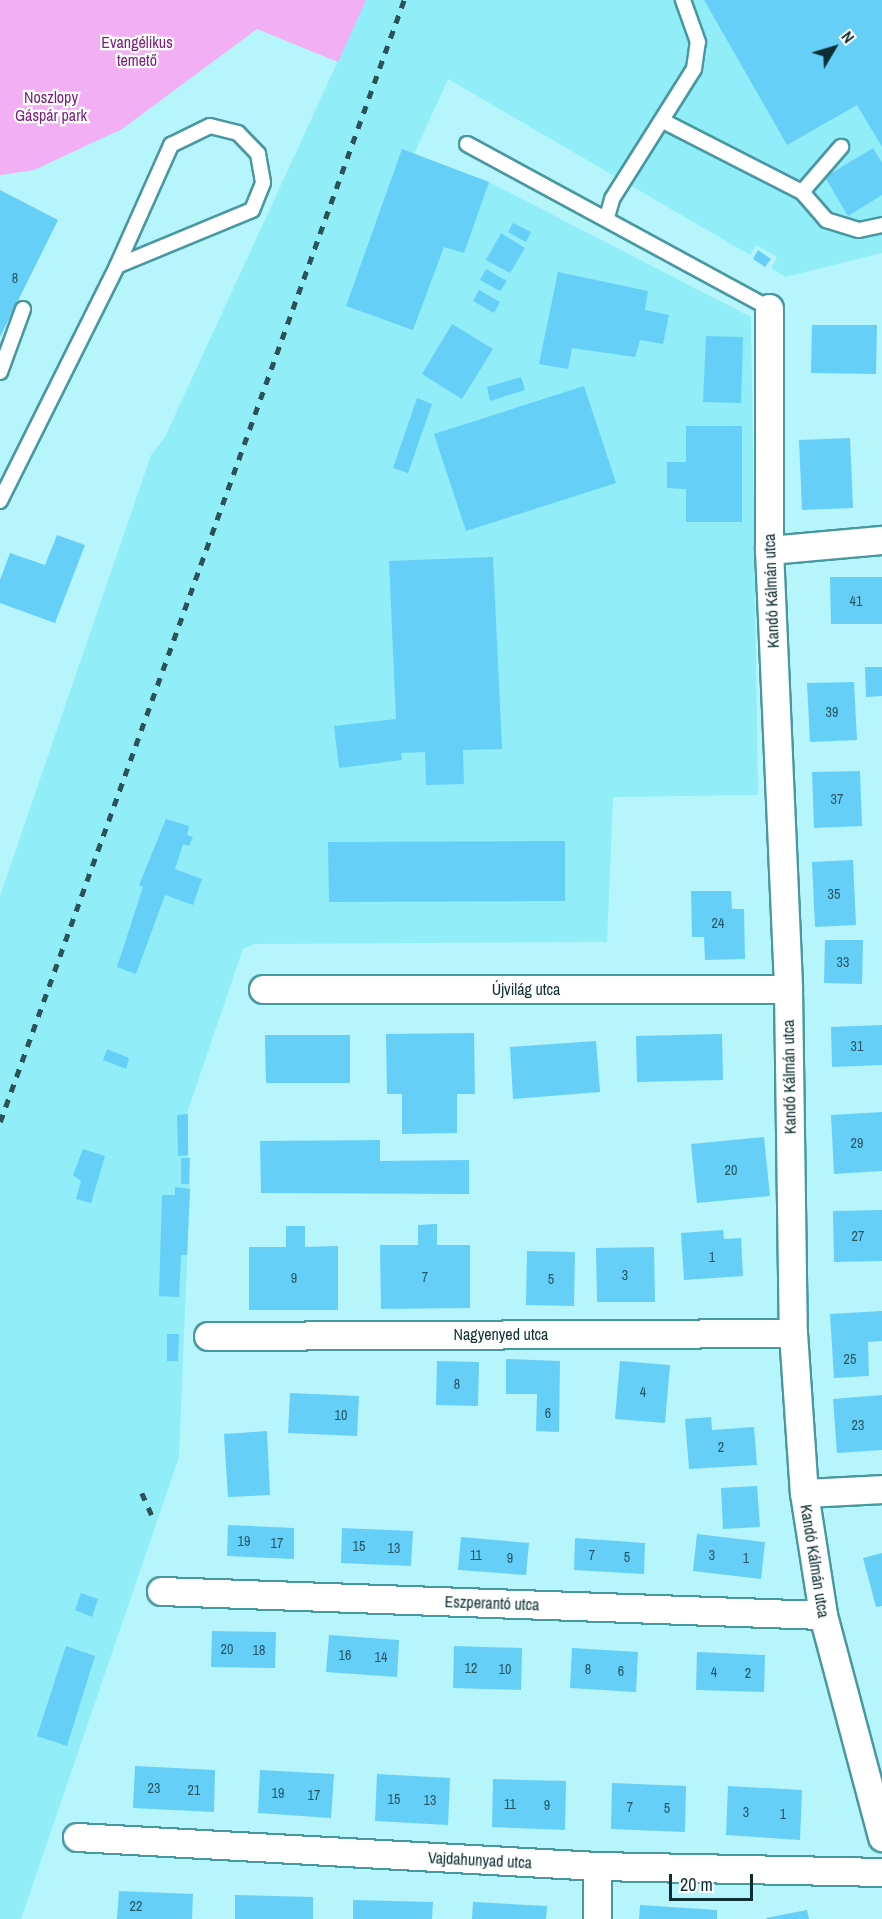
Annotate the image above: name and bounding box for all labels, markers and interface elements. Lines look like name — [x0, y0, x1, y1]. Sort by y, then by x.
north arrow — [804, 18, 864, 78]
text: N — [837, 26, 860, 47]
park label: Evangélikus temető — [101, 32, 173, 70]
park label: Noszlopy Gáspár park — [15, 87, 87, 125]
house number: 8 — [12, 270, 18, 286]
street label: Kandó Kálmán utca — [759, 533, 783, 649]
house number: 41 — [850, 593, 862, 609]
house number: 39 — [826, 704, 838, 720]
house number: 37 — [831, 791, 843, 807]
house number: 35 — [828, 886, 840, 902]
house number: 24 — [712, 915, 724, 931]
house number: 33 — [837, 954, 849, 970]
street label: Újvilág utca — [492, 979, 560, 999]
street label: Kandó Kálmán utca — [778, 1020, 800, 1134]
house number: 31 — [851, 1038, 863, 1054]
house number: 29 — [851, 1135, 863, 1151]
house number: 20 — [725, 1162, 737, 1178]
house number: 27 — [852, 1228, 864, 1244]
house number: 1 — [709, 1249, 715, 1265]
house number: 3 — [622, 1267, 628, 1283]
house number: 7 — [422, 1269, 428, 1285]
house number: 9 — [291, 1270, 297, 1286]
house number: 5 — [548, 1271, 554, 1287]
street label: Nagyenyed utca — [454, 1324, 548, 1344]
house number: 25 — [844, 1351, 856, 1367]
house number: 8 — [454, 1376, 460, 1392]
house number: 4 — [640, 1384, 646, 1400]
house number: 6 — [545, 1405, 551, 1421]
house number: 10 — [335, 1407, 347, 1423]
house number: 23 — [852, 1417, 864, 1433]
house number: 2 — [718, 1439, 724, 1455]
street label: Kandó Kálmán utca — [797, 1503, 833, 1619]
house number: 19 — [238, 1533, 250, 1549]
house number: 17 — [271, 1535, 283, 1551]
house number: 15 — [353, 1538, 365, 1554]
house number: 13 — [388, 1540, 400, 1556]
house number: 11 — [470, 1547, 482, 1563]
house number: 7 — [589, 1547, 595, 1563]
house number: 3 — [709, 1547, 715, 1563]
house number: 5 — [624, 1549, 630, 1565]
house number: 9 — [507, 1550, 513, 1566]
house number: 1 — [743, 1550, 749, 1566]
street label: Eszperantó utca — [444, 1592, 540, 1614]
house number: 20 — [221, 1641, 233, 1657]
house number: 18 — [253, 1642, 265, 1658]
house number: 16 — [339, 1647, 351, 1663]
house number: 14 — [375, 1649, 387, 1665]
house number: 12 — [465, 1660, 477, 1676]
house number: 10 — [499, 1661, 511, 1677]
house number: 8 — [585, 1661, 591, 1677]
house number: 6 — [618, 1663, 624, 1679]
house number: 4 — [711, 1664, 717, 1680]
house number: 2 — [745, 1665, 751, 1681]
house number: 23 — [148, 1780, 160, 1796]
house number: 21 — [188, 1782, 200, 1798]
house number: 19 — [272, 1785, 284, 1801]
house number: 17 — [308, 1787, 320, 1803]
house number: 15 — [388, 1791, 400, 1807]
house number: 13 — [424, 1792, 436, 1808]
house number: 11 — [504, 1796, 516, 1812]
house number: 9 — [544, 1797, 550, 1813]
house number: 7 — [627, 1799, 633, 1815]
house number: 5 — [664, 1800, 670, 1816]
house number: 3 — [743, 1804, 749, 1820]
house number: 1 — [780, 1806, 786, 1822]
street label: Vajdahunyad utca — [428, 1848, 532, 1872]
scale bar — [672, 1862, 756, 1900]
text: 20 m — [680, 1872, 713, 1897]
house number: 22 — [130, 1898, 142, 1914]

